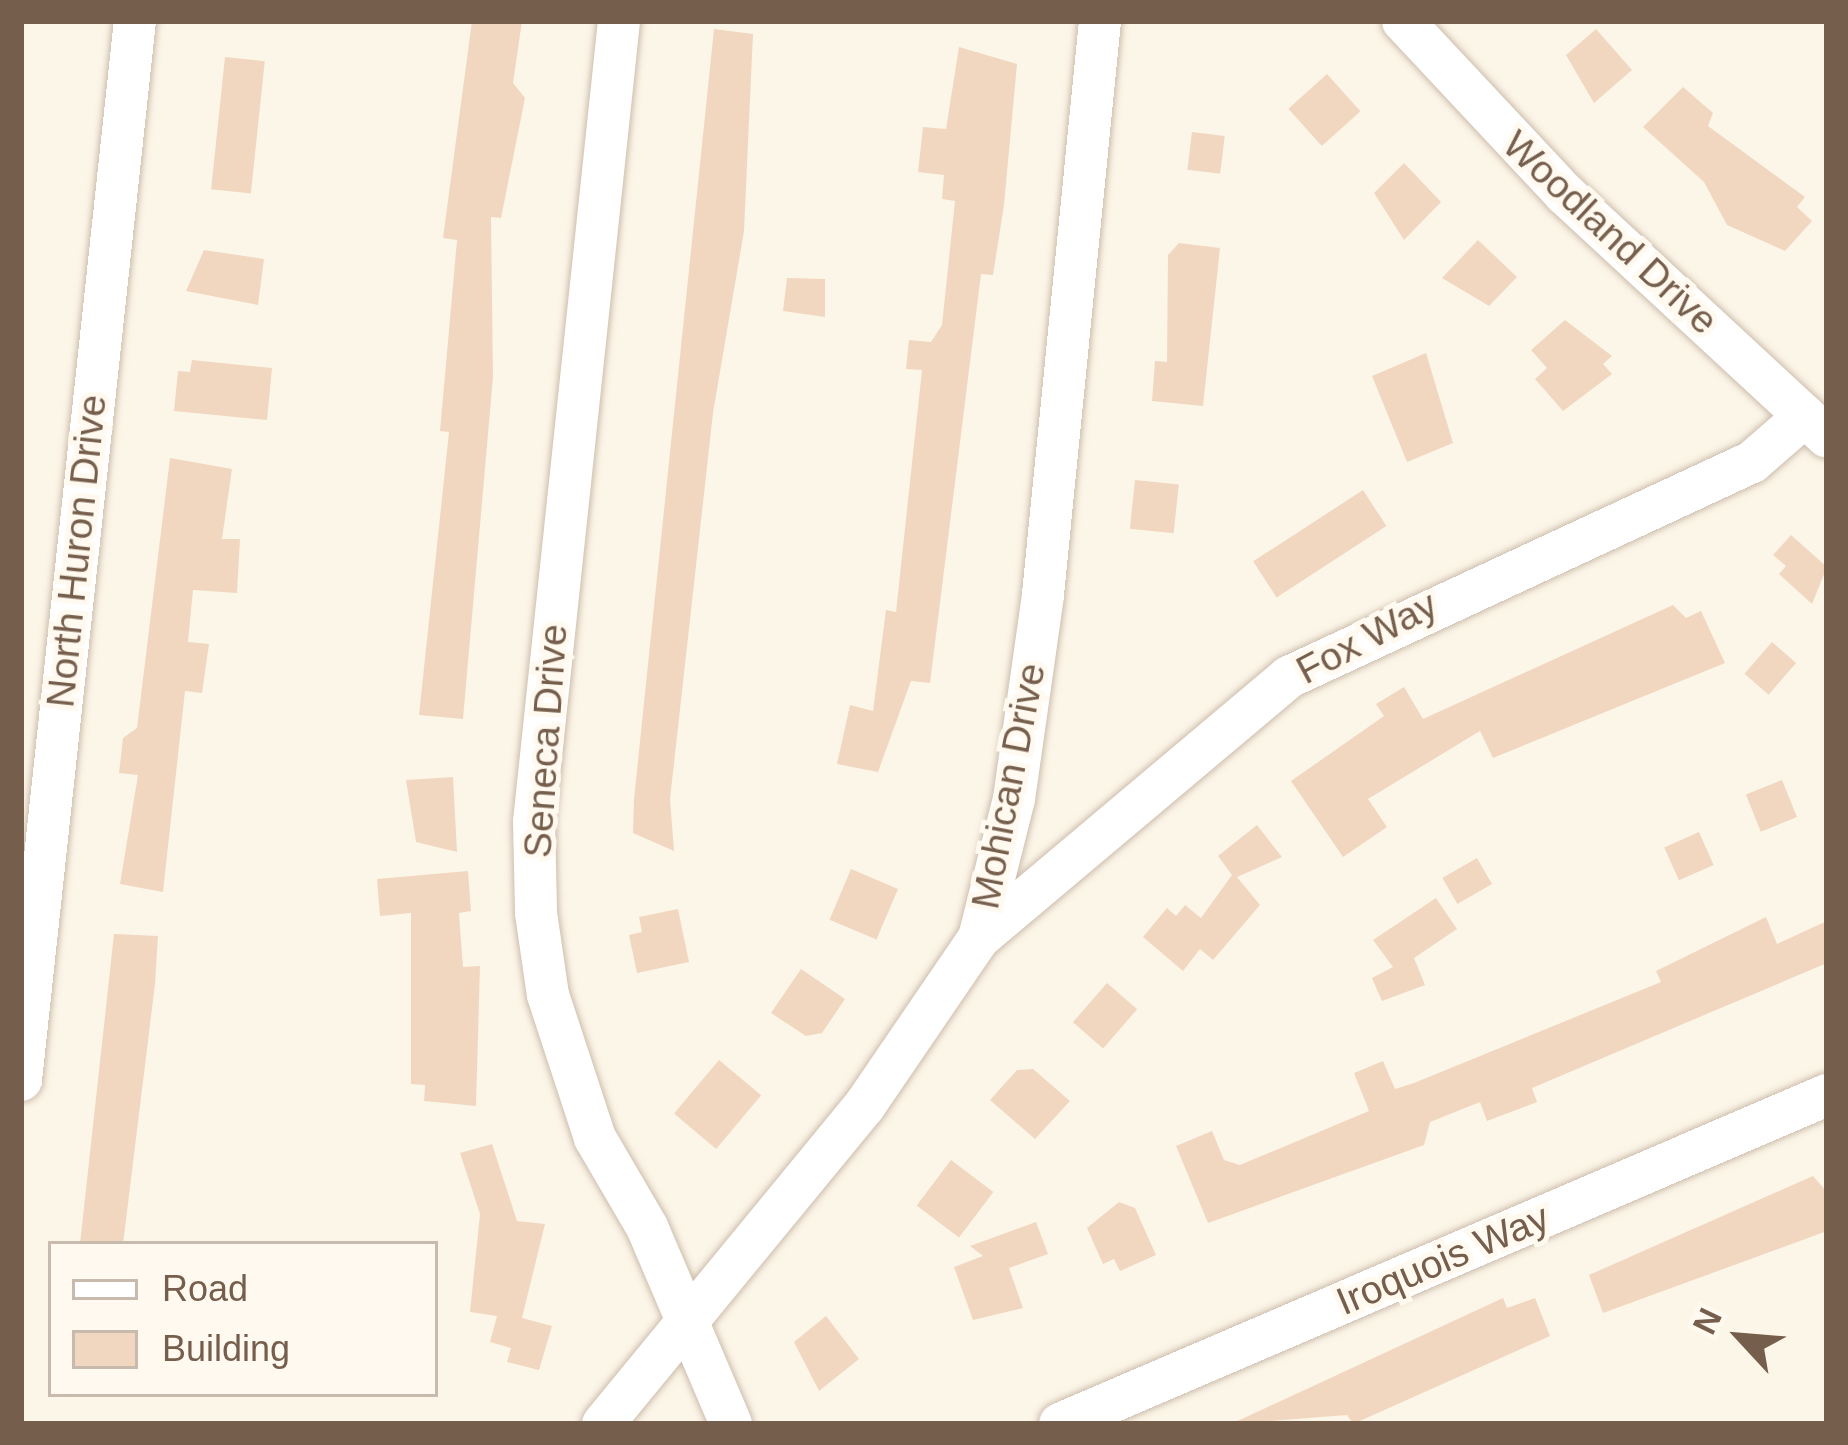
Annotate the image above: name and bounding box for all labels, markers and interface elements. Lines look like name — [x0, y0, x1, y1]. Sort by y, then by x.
street label: Woodland Drive — [1493, 122, 1727, 344]
street label: North Huron Drive — [37, 392, 117, 710]
street label: Fox Way — [1289, 582, 1445, 694]
street label: Seneca Drive — [514, 623, 578, 859]
street label: Mohican Drive — [962, 659, 1056, 913]
street label: Iroquois Way — [1330, 1194, 1556, 1326]
legend — [48, 1241, 438, 1397]
text: Road — [162, 1268, 248, 1309]
north arrow — [1680, 1277, 1800, 1397]
text: N — [1685, 1302, 1729, 1340]
text: Building — [162, 1328, 290, 1369]

